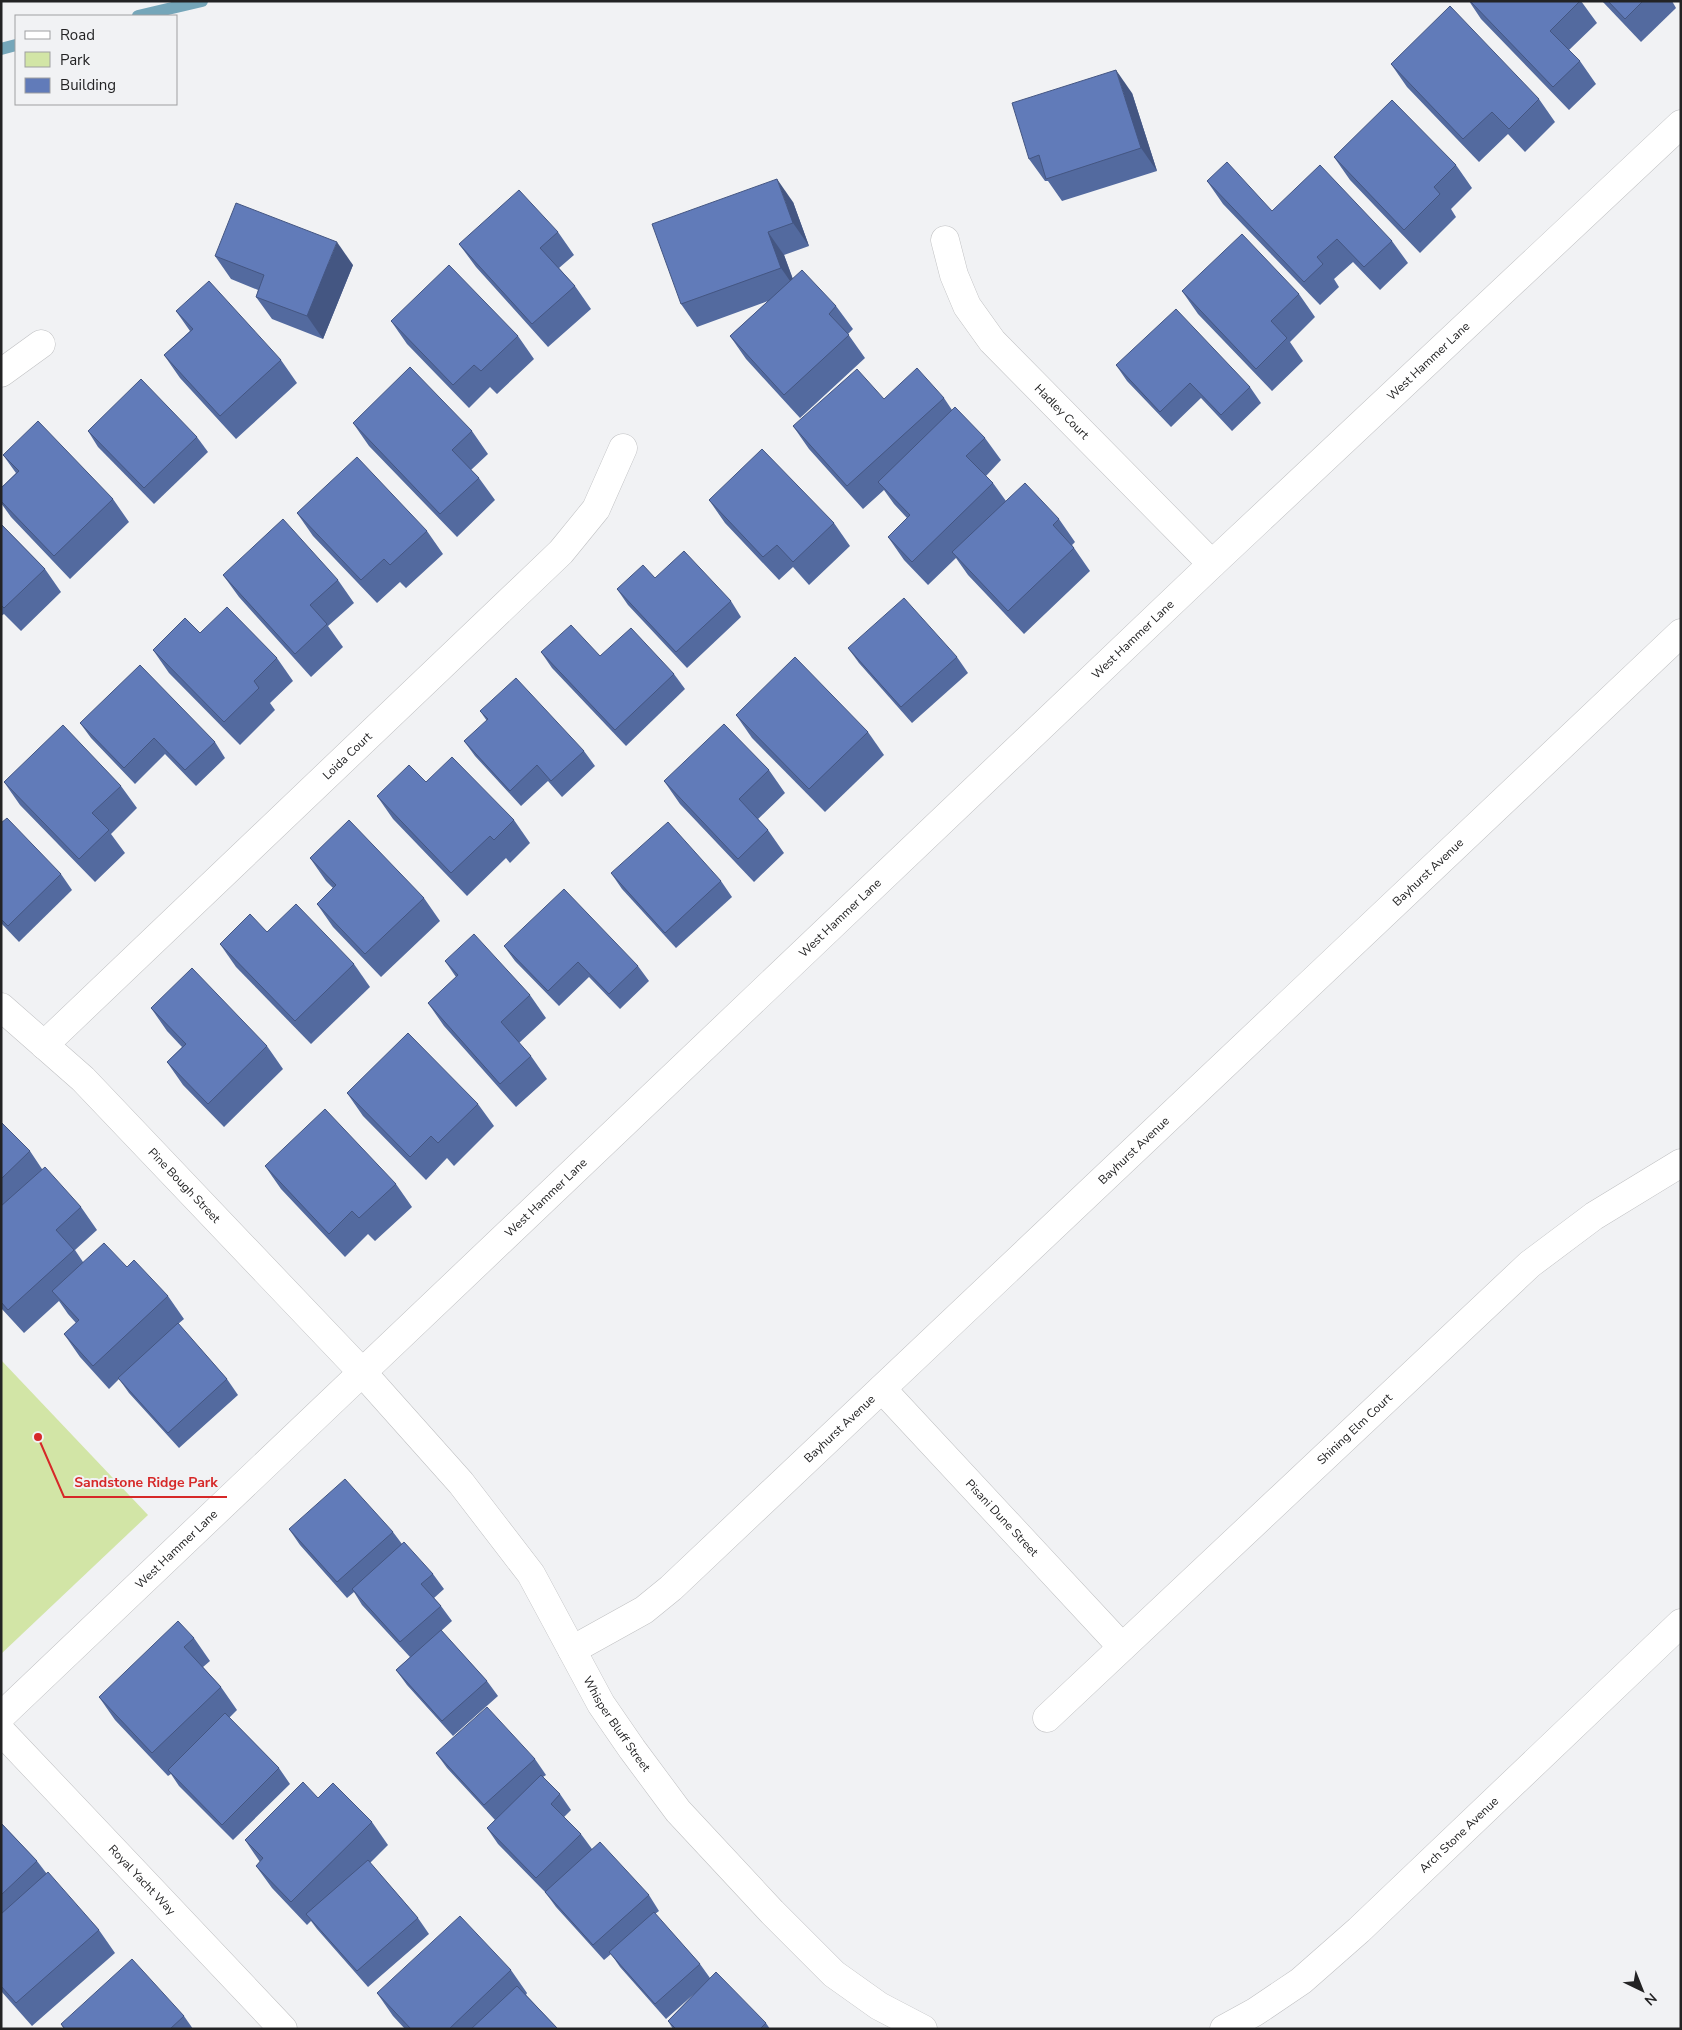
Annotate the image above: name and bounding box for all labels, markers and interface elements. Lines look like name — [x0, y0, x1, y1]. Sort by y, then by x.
legend — [15, 15, 178, 105]
text: Road — [60, 25, 95, 45]
text: Park — [60, 50, 90, 70]
text: Building — [60, 75, 116, 95]
street label: West Hammer Lane — [1383, 318, 1473, 404]
street label: Hadley Court — [1031, 381, 1093, 443]
street label: West Hammer Lane — [1088, 596, 1177, 682]
street label: Loida Court — [319, 728, 376, 783]
street label: Bayhurst Avenue — [1389, 835, 1467, 910]
street label: West Hammer Lane — [795, 875, 885, 961]
street label: Bayhurst Avenue — [1095, 1113, 1173, 1188]
street label: Pine Bough Street — [145, 1144, 224, 1227]
street label: West Hammer Lane — [501, 1155, 590, 1241]
street label: Shining Elm Court — [1314, 1389, 1396, 1468]
street label: Bayhurst Avenue — [800, 1391, 878, 1466]
callout: Sandstone Ridge Park — [64, 1468, 227, 1497]
text: Sandstone Ridge Park — [74, 1473, 218, 1492]
street label: Pisani Dune Street — [962, 1476, 1042, 1561]
street label: West Hammer Lane — [132, 1506, 221, 1592]
street label: Whisper Bluff Street — [579, 1673, 655, 1775]
street label: Arch Stone Avenue — [1416, 1793, 1502, 1876]
street label: Royal Yacht Way — [105, 1841, 180, 1919]
north arrow — [1617, 1965, 1667, 2015]
text: N — [1640, 1989, 1661, 2010]

